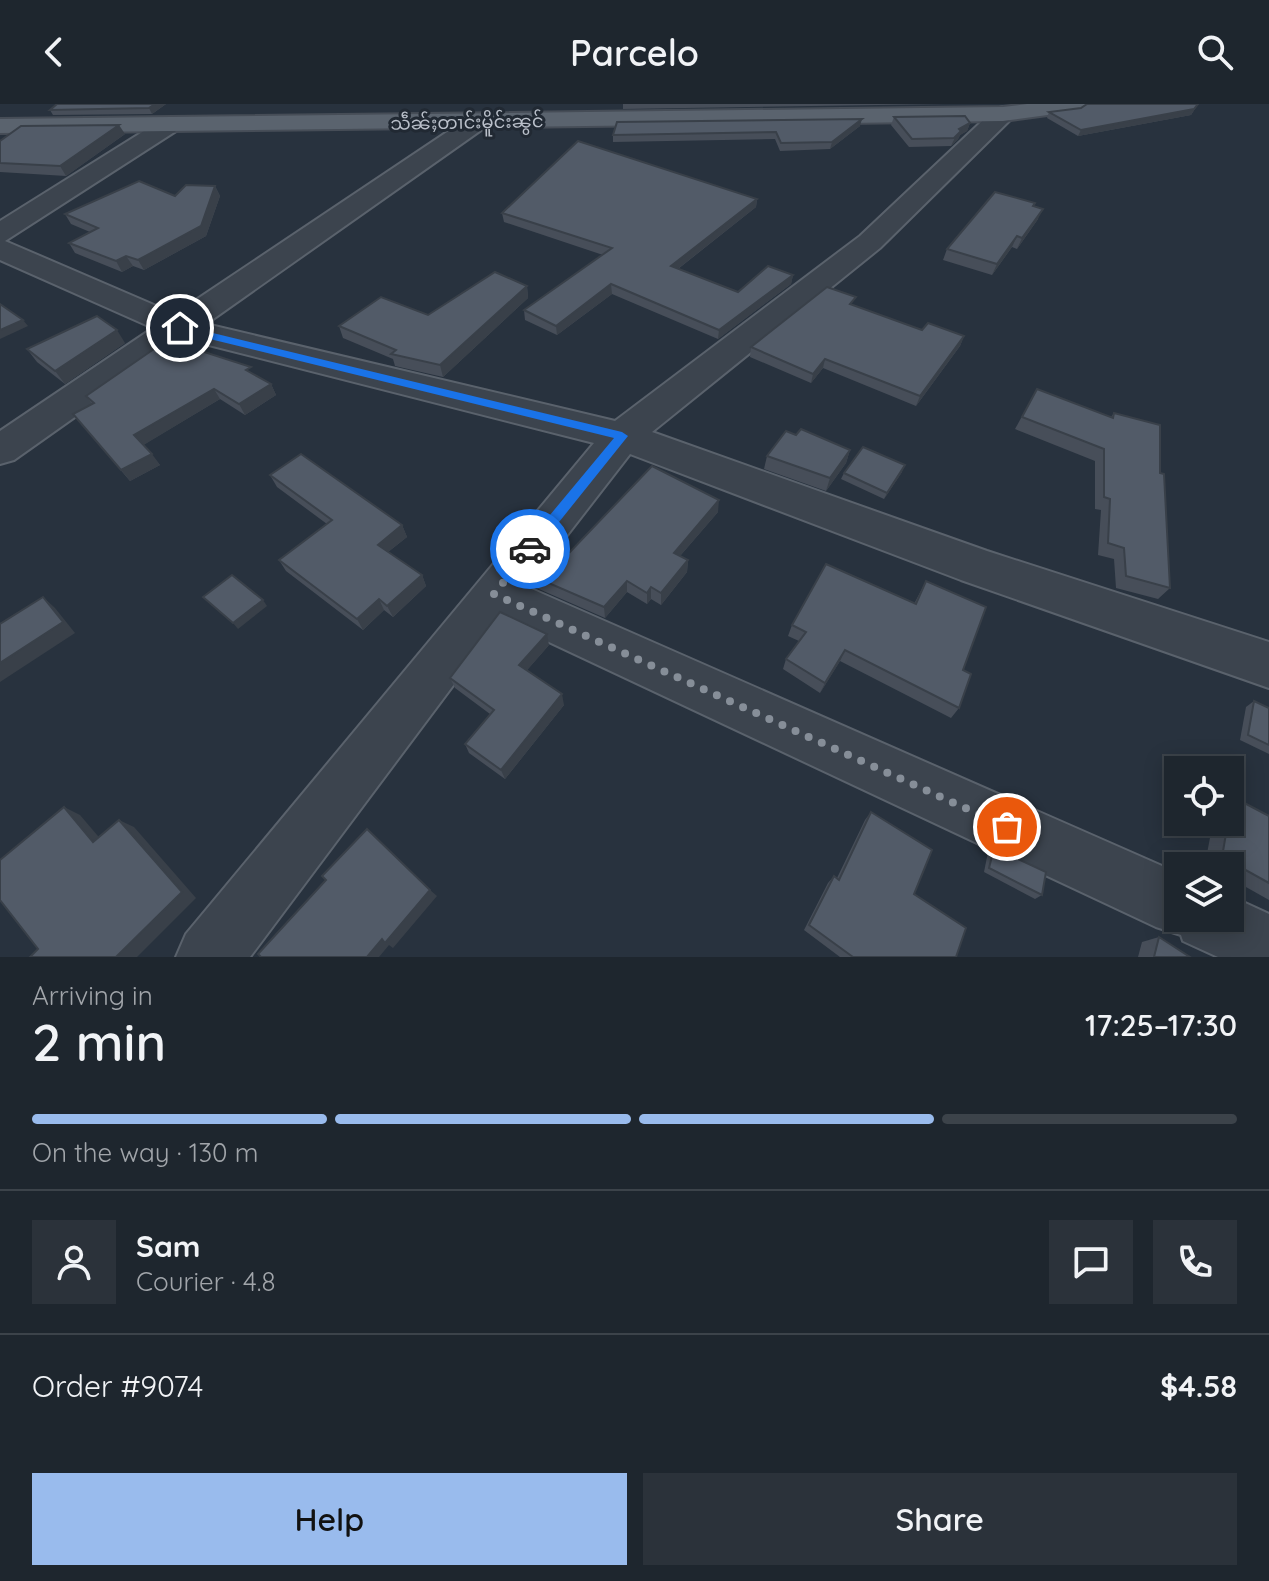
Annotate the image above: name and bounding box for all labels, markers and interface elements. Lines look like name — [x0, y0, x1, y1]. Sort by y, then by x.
icon: back — [32, 30, 76, 74]
text: Parcelo — [570, 30, 699, 75]
icon: search — [1193, 30, 1237, 74]
street label: သဵၼ်ႈတၢင်းမိူင်းၼွင် — [390, 107, 544, 139]
pin — [146, 294, 214, 362]
icon: home — [158, 306, 202, 350]
courier — [490, 509, 570, 589]
icon: car — [508, 527, 552, 571]
map controls — [1164, 756, 1244, 932]
button: locate — [1164, 756, 1244, 836]
pin — [973, 793, 1041, 861]
icon: bag — [985, 805, 1029, 849]
button: layers — [1164, 852, 1244, 932]
text: Arriving in — [32, 979, 153, 1012]
text: 17:25–17:30 — [1085, 1006, 1237, 1044]
text: 2 min — [32, 1009, 166, 1074]
text: On the way · 130 m — [32, 1136, 258, 1169]
button: person — [32, 1220, 116, 1304]
button: chat — [1049, 1220, 1133, 1304]
button: phone — [1153, 1220, 1237, 1304]
text: Sam — [136, 1227, 200, 1265]
text: Courier · 4.8 — [136, 1265, 275, 1298]
text: Order #9074 — [32, 1367, 203, 1405]
text: $4.58 — [1160, 1367, 1237, 1405]
button: Help — [32, 1473, 627, 1565]
button: Share — [643, 1473, 1237, 1565]

